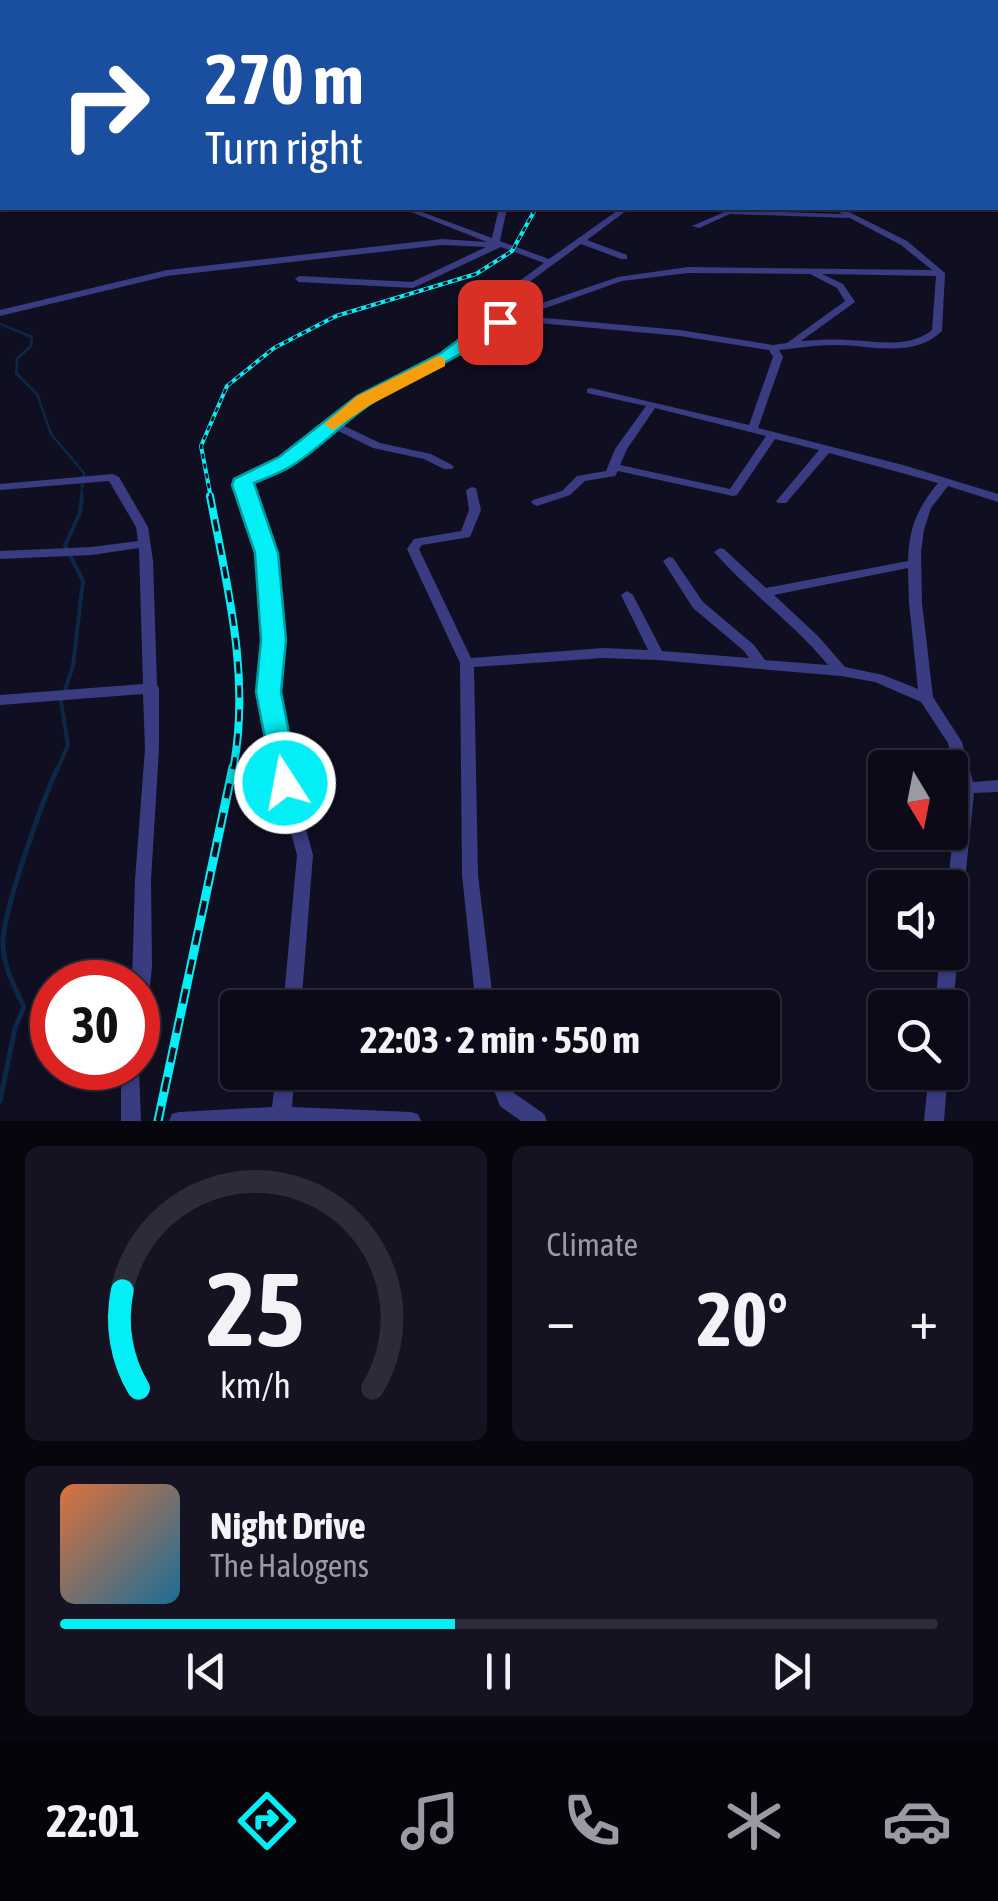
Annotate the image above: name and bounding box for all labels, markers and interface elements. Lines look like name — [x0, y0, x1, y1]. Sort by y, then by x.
text: 270 m — [205, 39, 364, 119]
icon: right — [40, 40, 170, 170]
text: Turn right — [205, 122, 363, 174]
pin — [458, 280, 543, 365]
icon: arrive — [473, 295, 528, 350]
position arrow — [233, 731, 337, 835]
north arrow — [868, 750, 968, 850]
map controls — [868, 750, 968, 1090]
button: sound — [868, 870, 968, 970]
speed limit sign: 30 — [30, 960, 160, 1090]
button: search — [868, 990, 968, 1090]
text: 22:03 · 2 min · 550 m — [360, 1018, 640, 1061]
text: Climate — [547, 1226, 638, 1263]
text: 25 — [207, 1249, 305, 1368]
text: 20° — [697, 1276, 788, 1362]
text: − — [547, 1288, 575, 1351]
text: + — [909, 1288, 938, 1351]
text: km/h — [220, 1365, 291, 1406]
text: Night Drive — [210, 1504, 366, 1547]
text: The Halogens — [210, 1547, 369, 1584]
icon: previous — [179, 1644, 234, 1699]
icon: pause — [471, 1644, 526, 1699]
icon: next — [764, 1644, 819, 1699]
icon: directions — [232, 1786, 302, 1856]
icon: music — [395, 1786, 465, 1856]
icon: phone — [557, 1786, 627, 1856]
icon: climate — [719, 1786, 789, 1856]
icon: car — [882, 1786, 952, 1856]
text: 22:01 — [46, 1795, 140, 1847]

